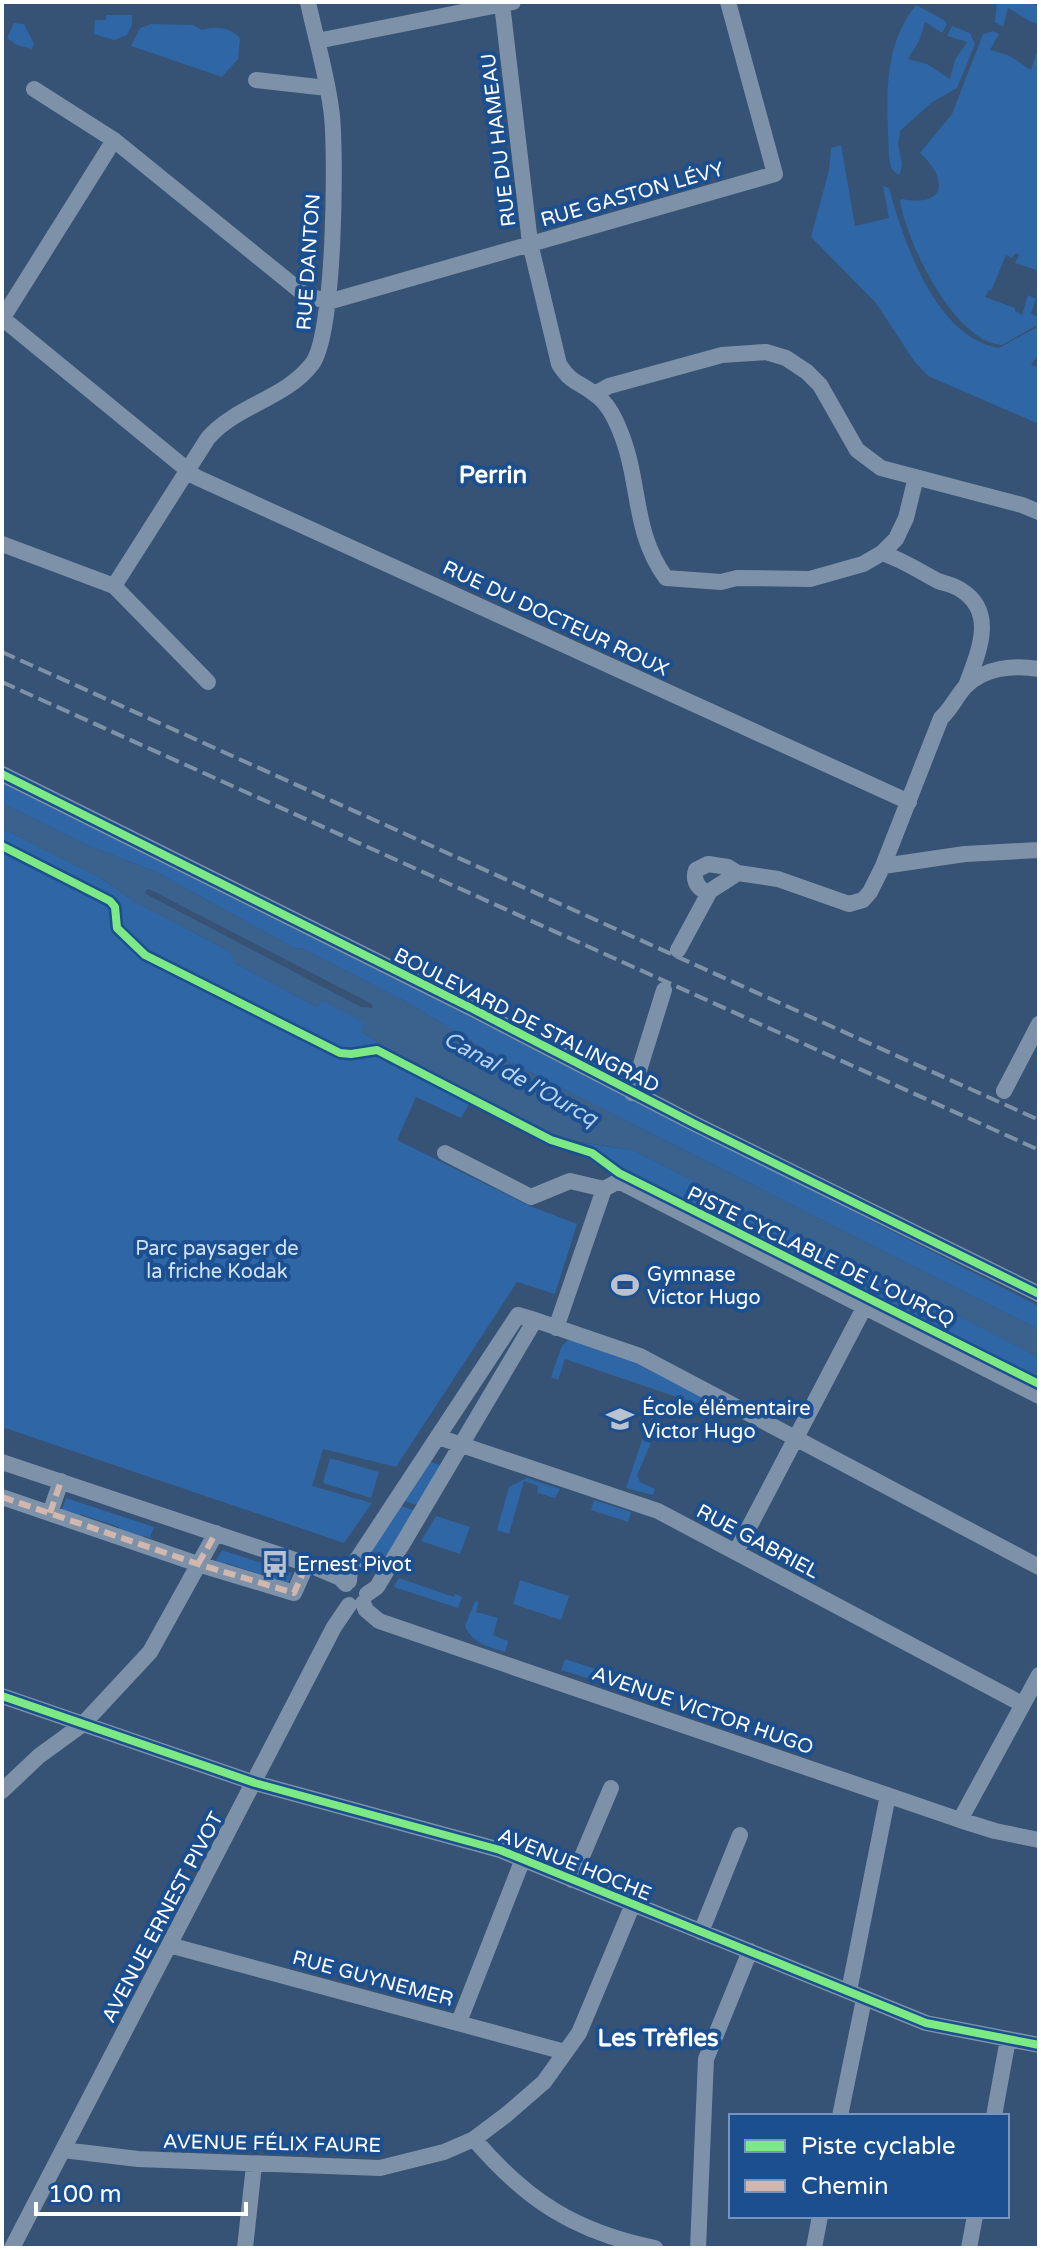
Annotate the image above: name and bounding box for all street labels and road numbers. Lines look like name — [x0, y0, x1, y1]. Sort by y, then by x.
street label: RUE DU HAMEAU — [476, 52, 522, 228]
street label: RUE GASTON LÉVY — [538, 156, 727, 233]
street label: RUE DANTON — [292, 193, 326, 331]
street label: RUE DU DOCTEUR ROUX — [439, 556, 672, 682]
street label: BOULEVARD DE STALINGRAD — [390, 943, 663, 1099]
street label: PISTE CYCLABLE DE L'OURCQ — [683, 1182, 958, 1332]
street label: RUE GABRIEL — [692, 1499, 823, 1585]
street label: AVENUE VICTOR HUGO — [589, 1662, 816, 1760]
street label: AVENUE ERNEST PIVOT — [97, 1808, 229, 2027]
street label: AVENUE HOCHE — [495, 1823, 655, 1907]
street label: RUE GUYNEMER — [290, 1946, 456, 2012]
street label: AVENUE FÉLIX FAURE — [163, 2129, 381, 2158]

